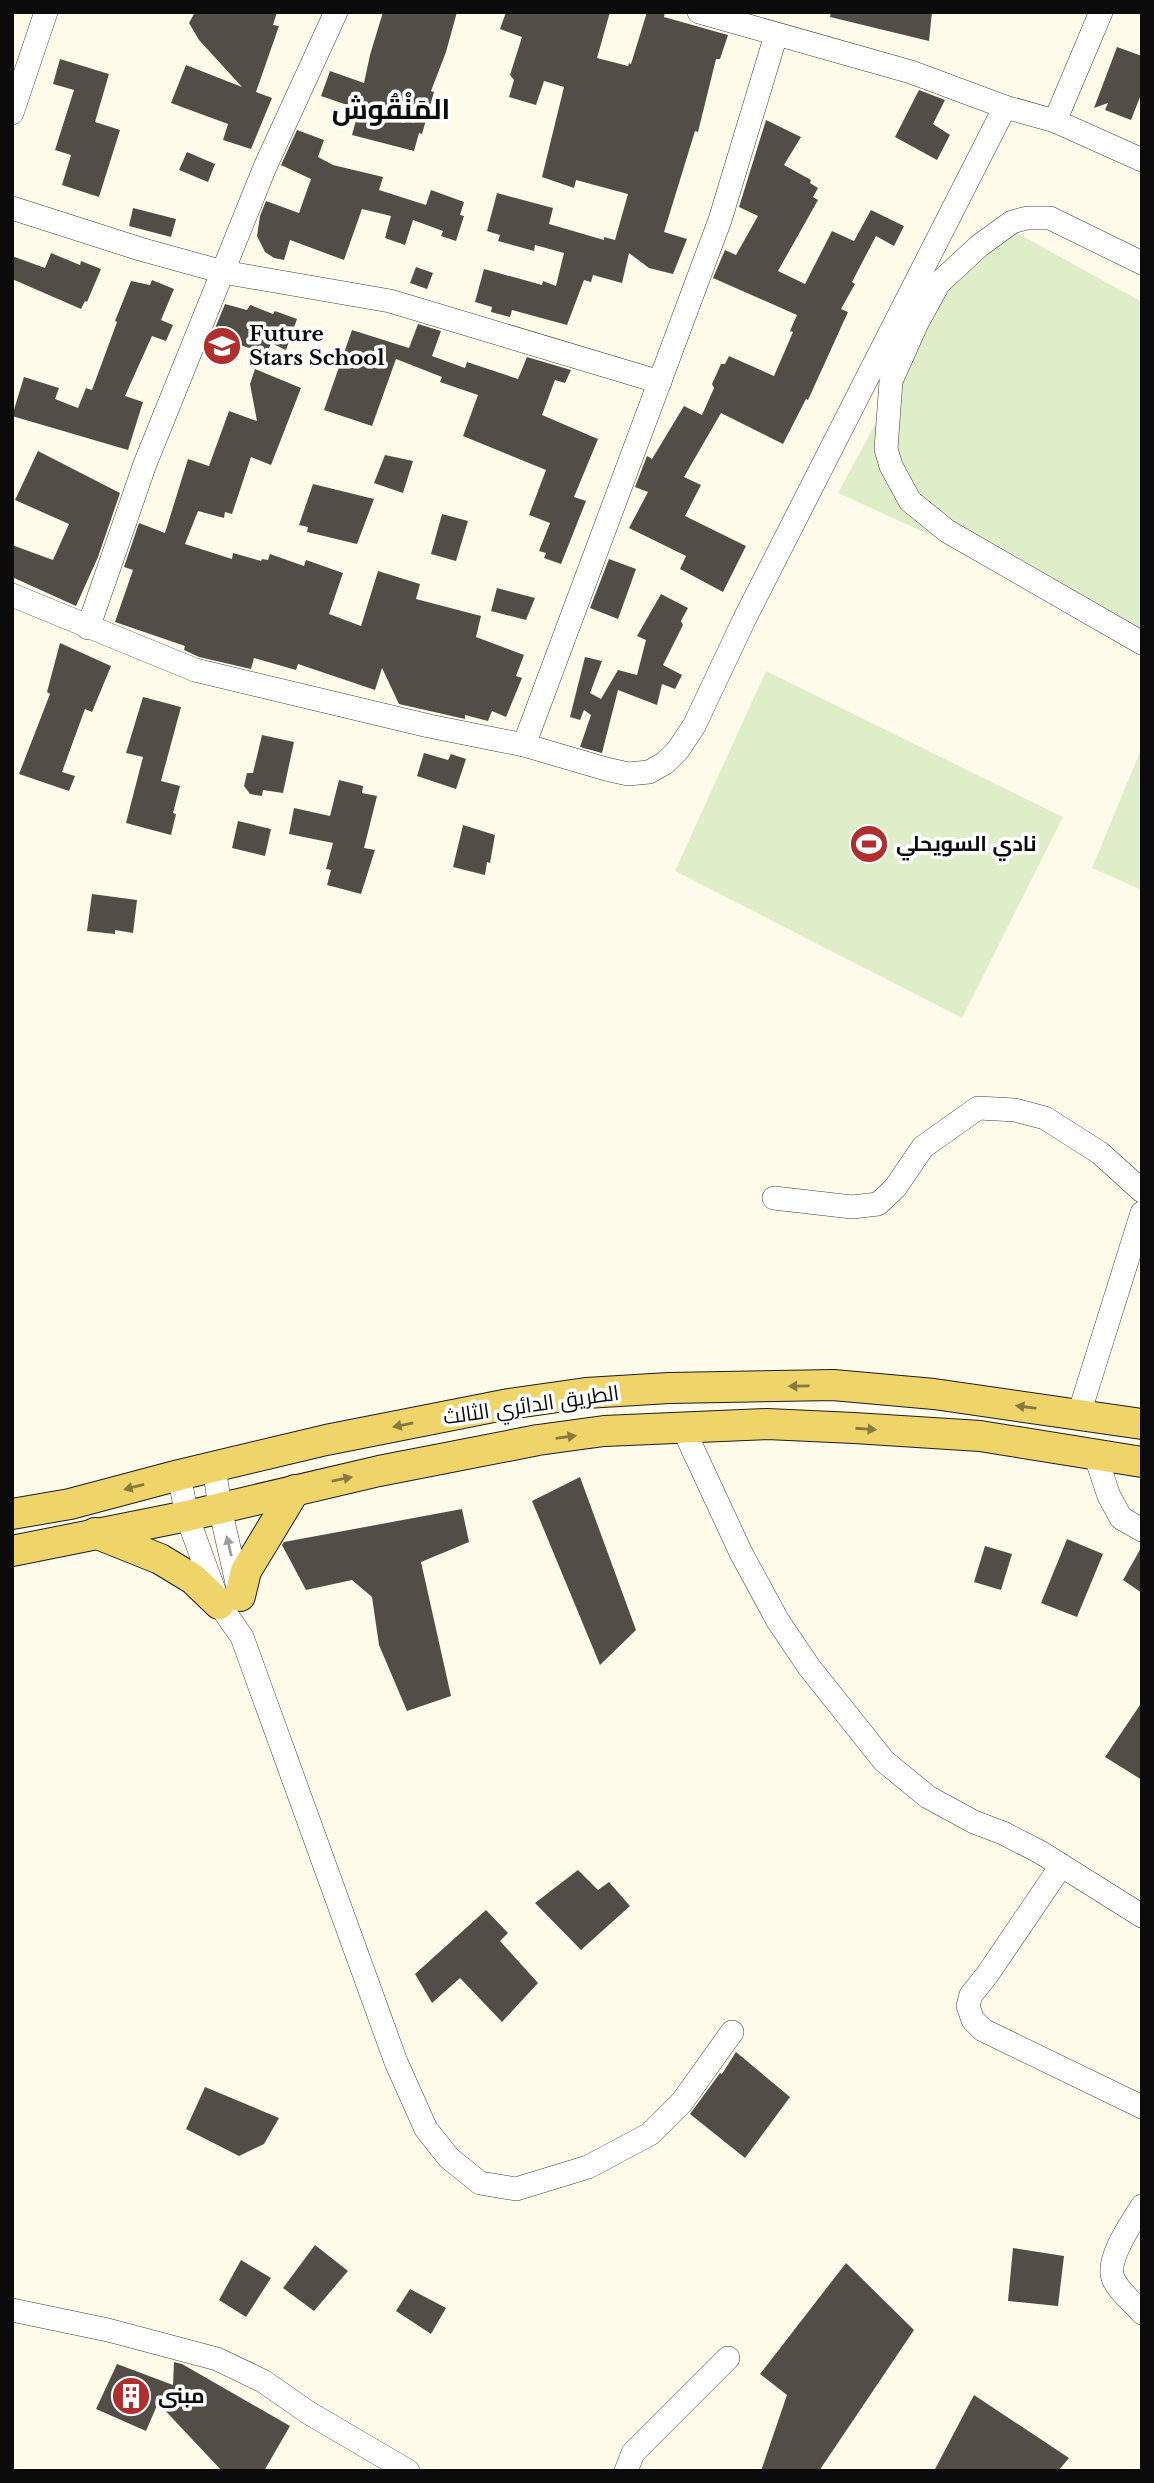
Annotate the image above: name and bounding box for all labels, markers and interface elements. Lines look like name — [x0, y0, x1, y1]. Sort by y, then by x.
district label: المَنْقُوش — [332, 91, 450, 127]
place label: Future Stars School — [249, 321, 385, 371]
school or university icon: Future Stars School — [201, 325, 243, 367]
sports icon: نادي السويحلي — [848, 823, 890, 865]
place label: نادي السويحلي — [896, 831, 1036, 861]
street label: الطريق الدائري الثالث — [441, 1380, 621, 1433]
one-way arrow — [788, 1380, 810, 1392]
one-way arrow — [1015, 1401, 1037, 1412]
one-way arrow — [392, 1419, 414, 1430]
one-way arrow — [855, 1424, 877, 1435]
one-way arrow — [555, 1431, 577, 1442]
one-way arrow — [331, 1473, 353, 1484]
one-way arrow — [123, 1482, 145, 1493]
one-way arrow — [223, 1535, 234, 1557]
building icon: مبنى — [110, 2375, 152, 2417]
place label: مبنى — [158, 2383, 205, 2409]

